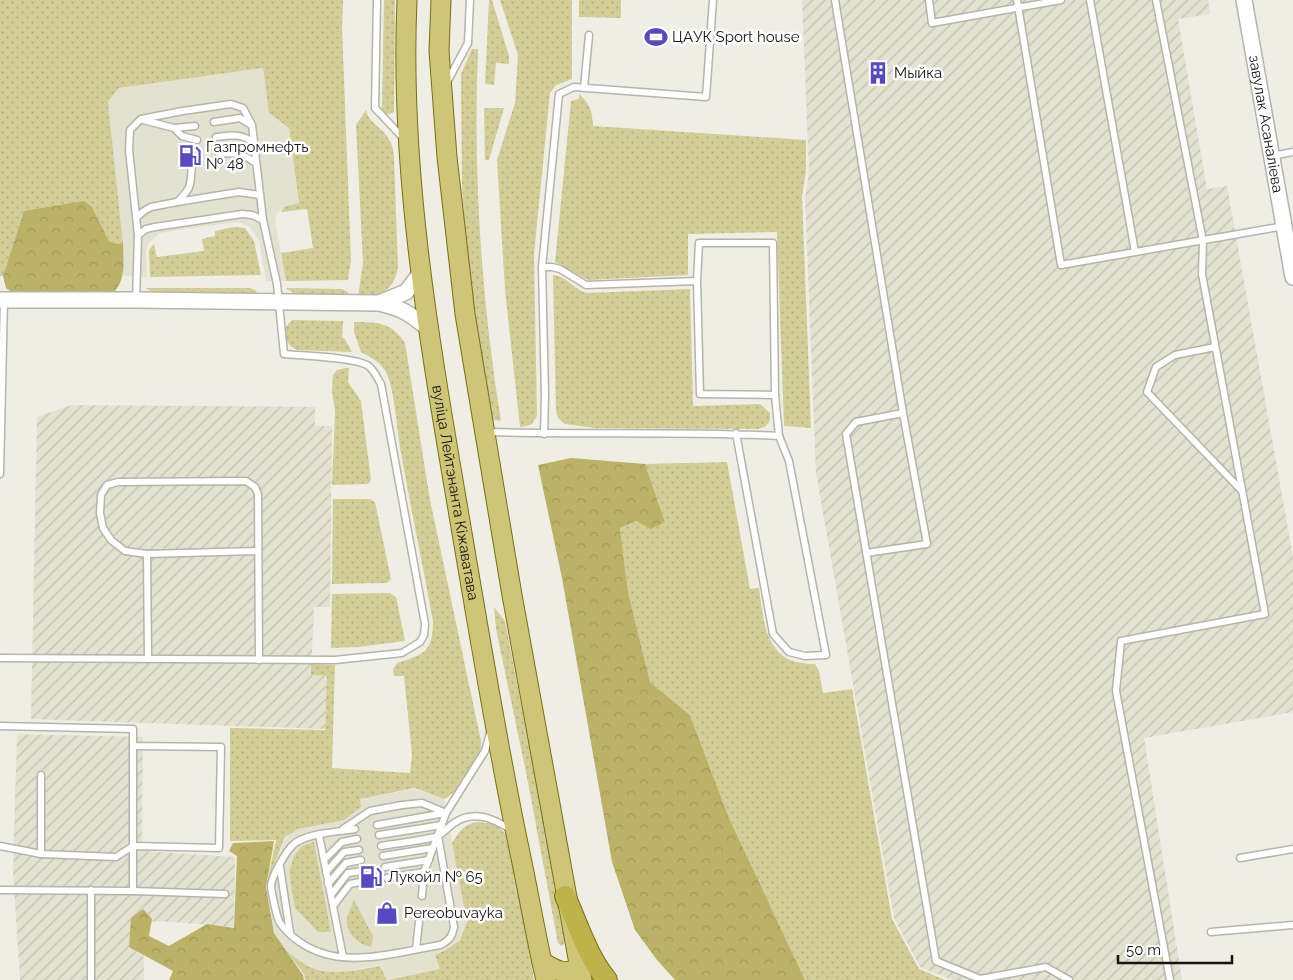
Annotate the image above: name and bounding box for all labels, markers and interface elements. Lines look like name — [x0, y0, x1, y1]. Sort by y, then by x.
sports icon: ЦАУК Sport house — [643, 24, 669, 50]
place label: ЦАУК Sport house — [672, 28, 800, 46]
street label: завулак Асаналіева — [1245, 54, 1287, 194]
building icon: Мыйка — [865, 60, 891, 86]
place label: Мыйка — [894, 64, 942, 82]
place label: Газпромнефть № 48 — [206, 138, 309, 173]
fuel station icon: Газпромнефть № 48 — [177, 143, 203, 169]
street label: вуліца Лейтэнанта Кіжаватава — [428, 384, 482, 602]
fuel station icon: Лукойл № 65 — [358, 864, 384, 890]
place label: Лукойл № 65 — [388, 868, 483, 886]
shop icon: Pereobuvayka — [374, 900, 400, 926]
place label: Pereobuvayka — [404, 904, 503, 922]
scale bar — [1118, 932, 1232, 964]
text: 50 m — [1126, 941, 1161, 959]

